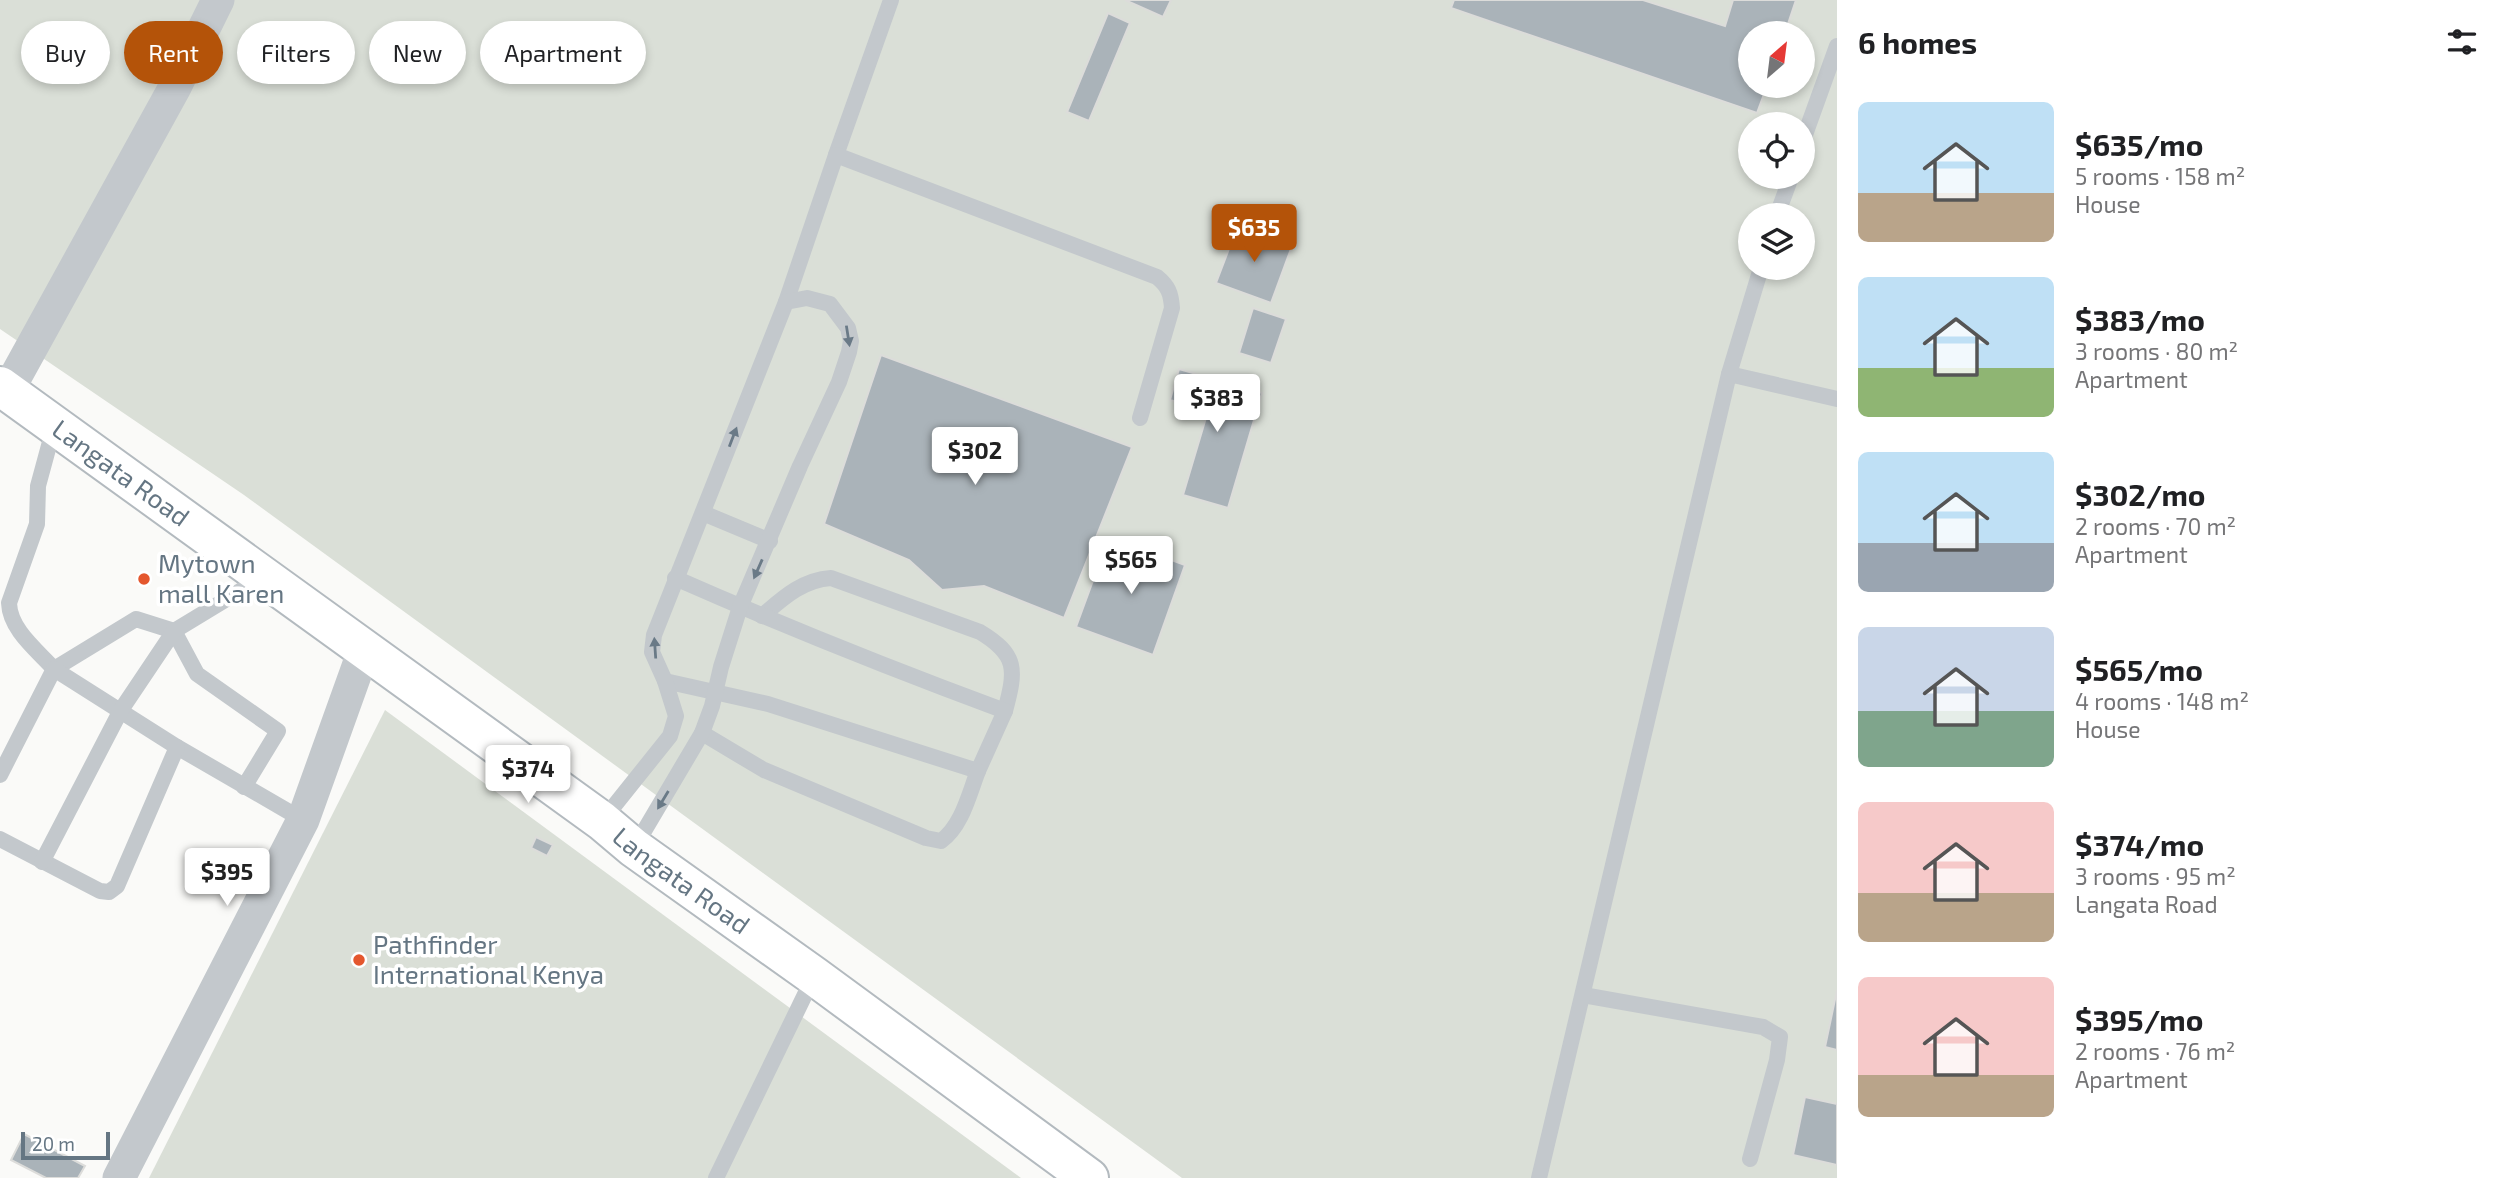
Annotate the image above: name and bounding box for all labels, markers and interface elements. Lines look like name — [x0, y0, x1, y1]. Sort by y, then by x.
chip: Buy — [21, 21, 110, 84]
chip: Rent — [124, 21, 223, 84]
chip: Filters — [237, 21, 355, 84]
chip: New — [369, 21, 466, 84]
chip: Apartment — [480, 21, 646, 84]
north arrow — [1738, 21, 1815, 98]
map controls — [1738, 21, 1815, 280]
icon: filters — [2443, 23, 2481, 61]
text: 6 homes — [1858, 24, 1977, 60]
button: locate — [1738, 112, 1815, 189]
text: $635/mo — [2075, 126, 2203, 162]
icon: home — [1914, 130, 1998, 214]
text: 5 rooms · 158 m² — [2075, 162, 2245, 190]
text: House — [2075, 190, 2141, 218]
button: layers — [1738, 203, 1815, 280]
pin: $635 — [1213, 204, 1295, 264]
text: $635 — [1228, 213, 1280, 241]
text: $383/mo — [2075, 301, 2205, 337]
icon: home — [1914, 305, 1998, 389]
one-way arrow — [843, 325, 854, 347]
text: 3 rooms · 80 m² — [2075, 337, 2238, 365]
text: Apartment — [2075, 365, 2188, 393]
pin: $383 — [1176, 374, 1258, 434]
text: $383 — [1190, 383, 1244, 411]
street label: Langata Road — [47, 412, 196, 532]
one-way arrow — [728, 426, 739, 447]
pin: $302 — [934, 428, 1016, 487]
text: $302 — [948, 436, 1002, 464]
text: $302/mo — [2075, 476, 2206, 512]
icon: home — [1914, 480, 1998, 564]
text: 2 rooms · 70 m² — [2075, 512, 2236, 540]
pin: $565 — [1090, 536, 1172, 596]
text: Apartment — [2075, 540, 2188, 568]
text: $565 — [1105, 545, 1157, 573]
place label: Mytown mall Karen — [158, 547, 284, 608]
one-way arrow — [752, 558, 763, 579]
marker: Mytown mall Karen — [136, 571, 152, 587]
one-way arrow — [649, 637, 660, 659]
text: $565/mo — [2075, 651, 2203, 687]
icon: home — [1914, 655, 1998, 739]
text: 4 rooms · 148 m² — [2075, 687, 2249, 715]
text: House — [2075, 715, 2141, 743]
pin: $374 — [487, 746, 569, 805]
text: $374 — [501, 754, 555, 782]
one-way arrow — [657, 790, 670, 810]
street label: Langata Road — [607, 820, 756, 939]
text: $374/mo — [2075, 826, 2204, 862]
icon: home — [1914, 830, 1998, 914]
pin: $395 — [186, 848, 268, 908]
text: $395 — [201, 857, 253, 885]
text: 3 rooms · 95 m² — [2075, 862, 2236, 890]
text: Langata Road — [2075, 890, 2218, 918]
place label: Pathfinder International Kenya — [373, 928, 604, 989]
marker: Pathfinder International Kenya — [351, 952, 367, 968]
text: $395/mo — [2075, 1001, 2203, 1037]
icon: home — [1914, 1005, 1998, 1089]
text: 2 rooms · 76 m² — [2075, 1037, 2235, 1065]
text: Apartment — [2075, 1065, 2188, 1093]
scale bar — [21, 1129, 110, 1161]
text: 20 m — [32, 1132, 75, 1155]

